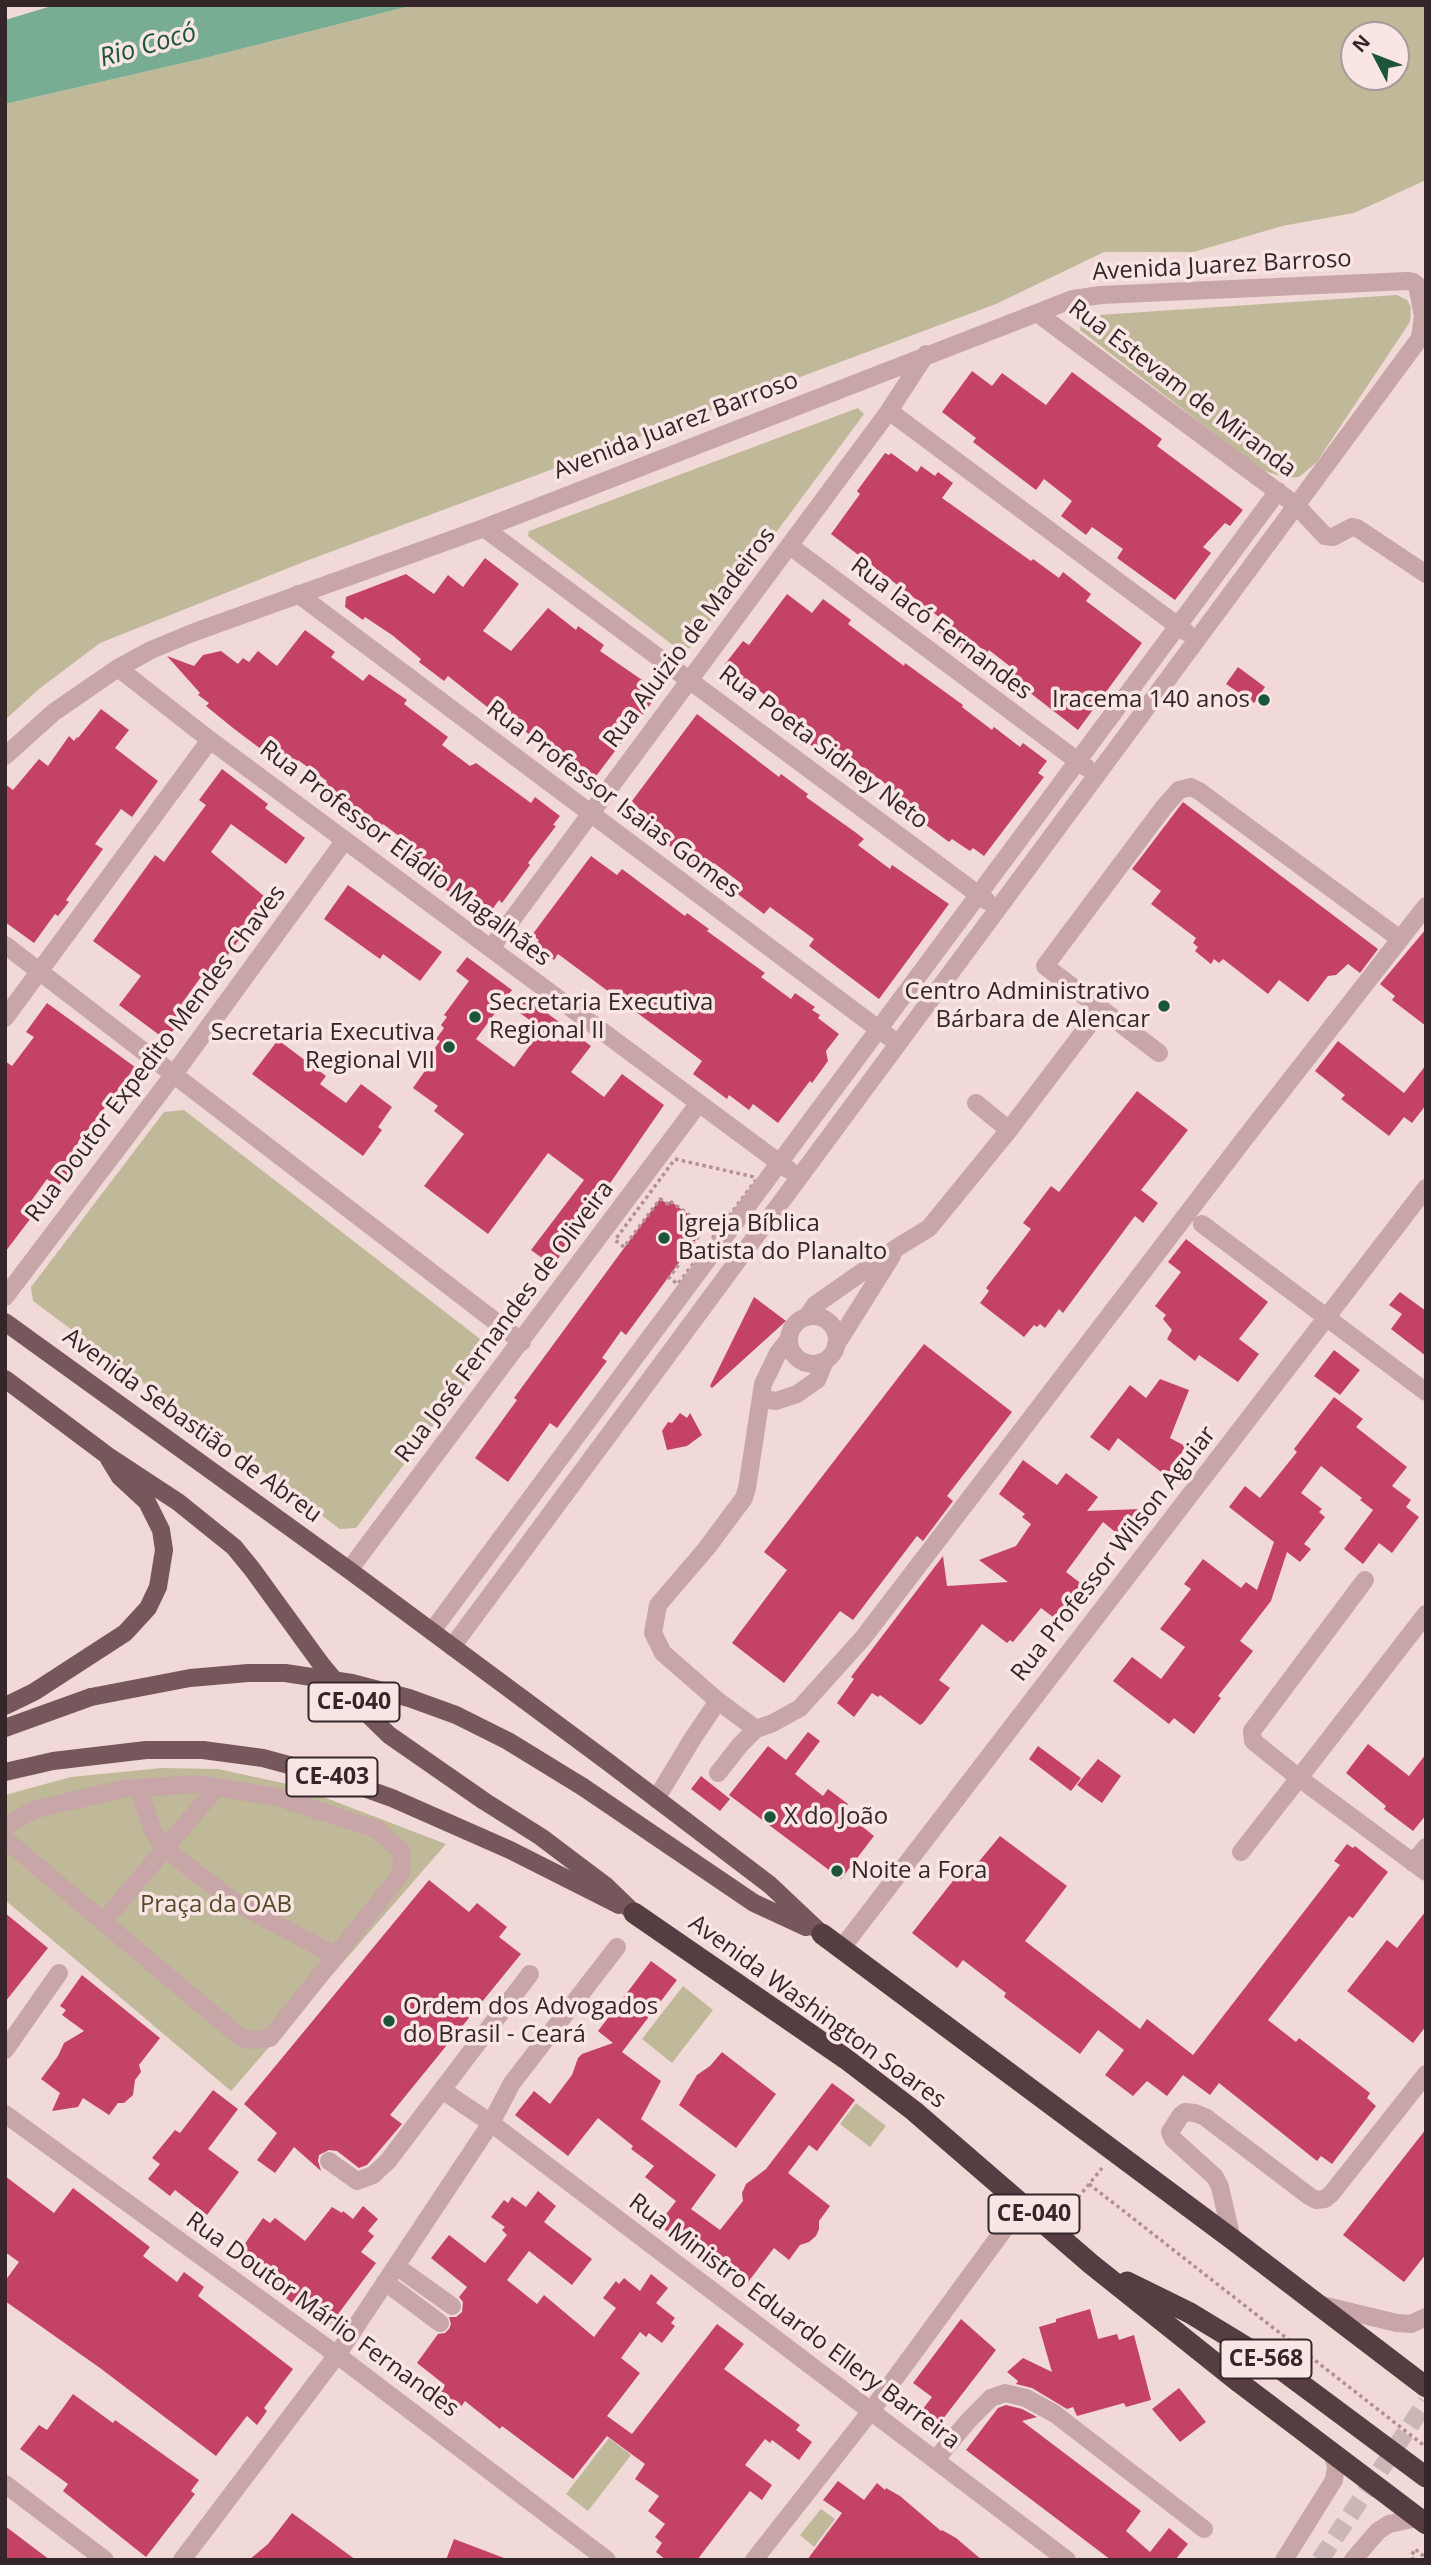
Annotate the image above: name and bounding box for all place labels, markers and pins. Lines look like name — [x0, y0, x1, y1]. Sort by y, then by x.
place label: Iracema 140 anos — [1052, 686, 1250, 714]
marker: Iracema 140 anos — [1256, 692, 1272, 708]
place label: Centro Administrativo Bárbara de Alencar — [905, 978, 1150, 1034]
place label: Secretaria Executiva Regional II — [489, 989, 713, 1045]
marker: Centro Administrativo Bárbara de Alencar — [1156, 998, 1172, 1014]
marker: Secretaria Executiva Regional II — [467, 1009, 483, 1025]
place label: Secretaria Executiva Regional VII — [211, 1019, 435, 1075]
marker: Secretaria Executiva Regional VII — [441, 1039, 457, 1055]
place label: Igreja Bíblica Batista do Planalto — [678, 1210, 887, 1266]
marker: Igreja Bíblica Batista do Planalto — [656, 1230, 672, 1246]
place label: X do João — [784, 1803, 888, 1831]
marker: X do João — [762, 1809, 778, 1825]
place label: Noite a Fora — [851, 1857, 987, 1885]
marker: Noite a Fora — [829, 1863, 845, 1879]
place label: Ordem dos Advogados do Brasil - Ceará — [403, 1993, 658, 2049]
marker: Ordem dos Advogados do Brasil - Ceará — [381, 2013, 397, 2029]

